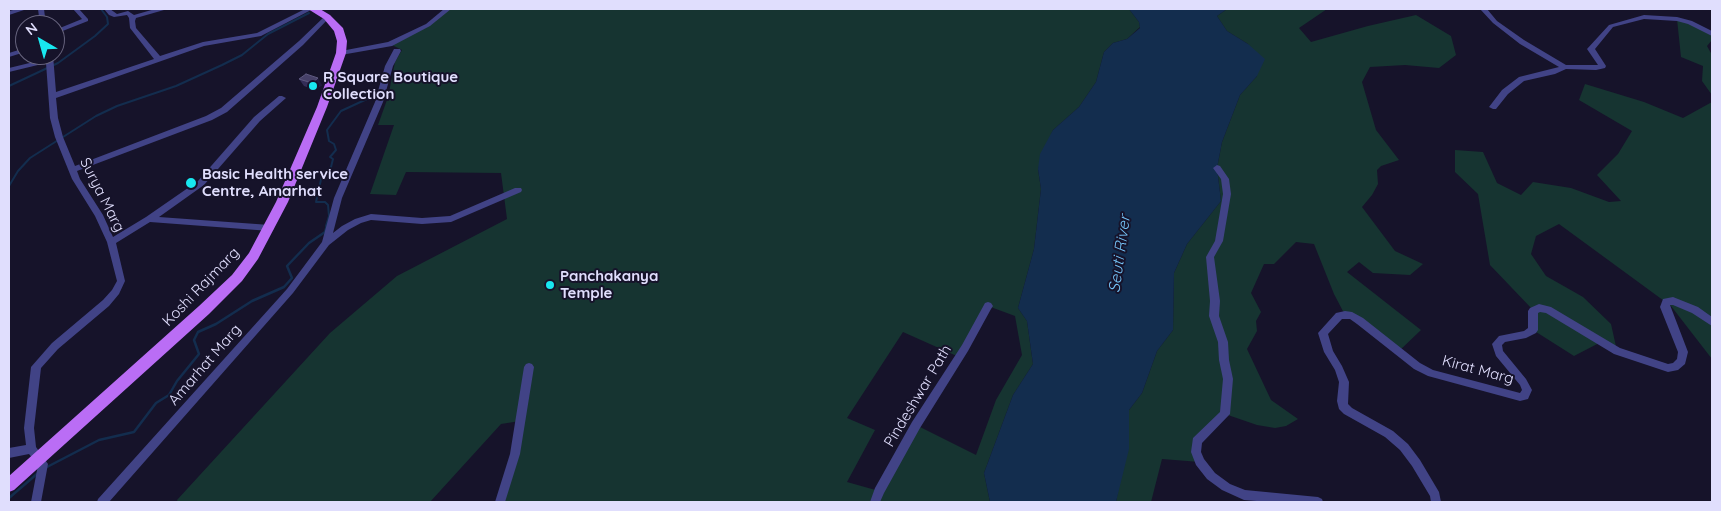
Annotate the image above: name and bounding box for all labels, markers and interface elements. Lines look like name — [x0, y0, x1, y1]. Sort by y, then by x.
north arrow — [15, 15, 65, 65]
text: N — [22, 19, 41, 39]
place label: R Square Boutique Collection — [323, 68, 458, 103]
marker: R Square Boutique Collection — [307, 80, 319, 92]
street label: Surya Marg — [76, 155, 128, 235]
place label: Basic Health service Centre, Amarhat — [202, 165, 348, 200]
marker: Basic Health service Centre, Amarhat — [184, 176, 198, 190]
water label: Seuti River — [1105, 214, 1135, 294]
street label: Koshi Rajmarg — [159, 244, 243, 330]
place label: Panchakanya Temple — [560, 267, 658, 302]
marker: Panchakanya Temple — [544, 279, 556, 291]
street label: Amarhat Marg — [165, 321, 245, 409]
street label: Pindeshwar Path — [880, 342, 956, 450]
street label: Kirat Marg — [1440, 352, 1516, 388]

